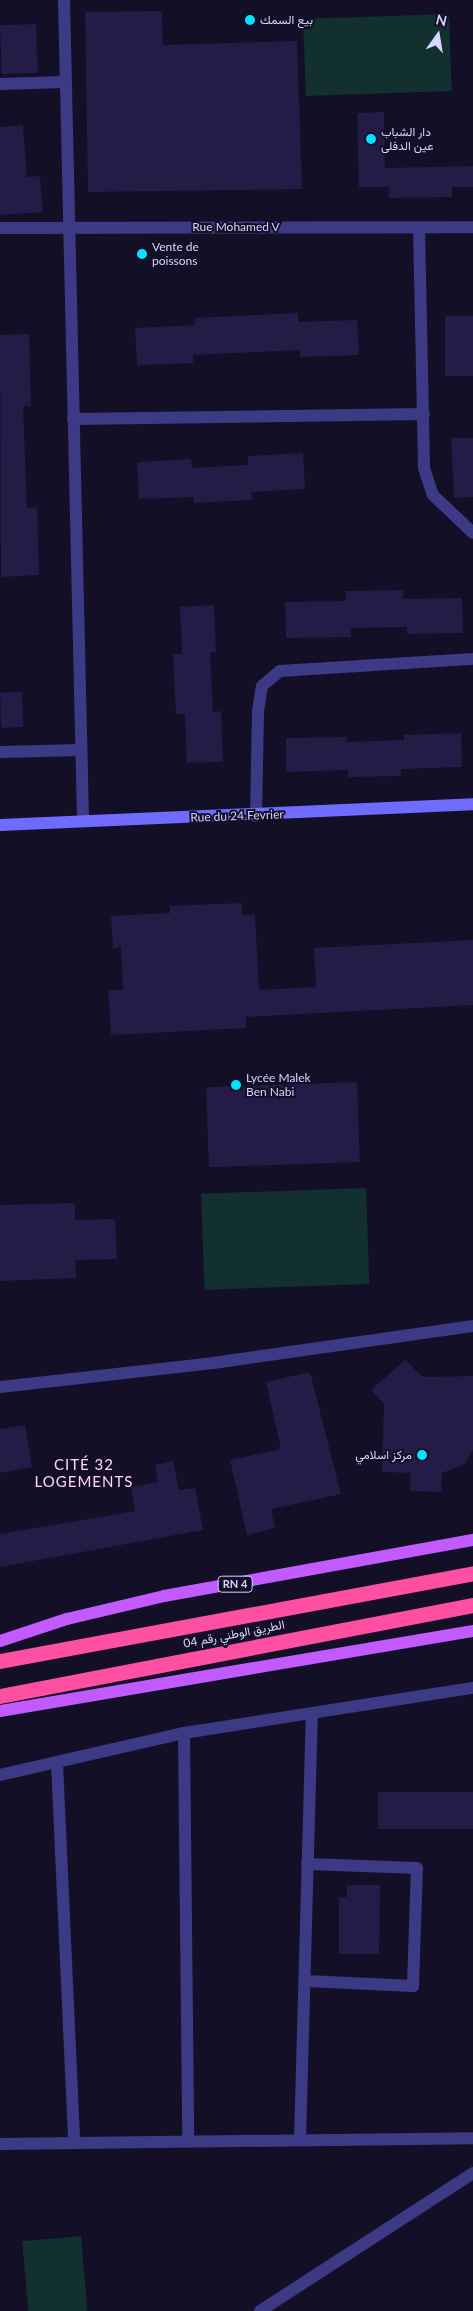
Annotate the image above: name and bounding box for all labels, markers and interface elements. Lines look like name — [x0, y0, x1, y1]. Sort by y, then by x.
north arrow — [413, 10, 463, 60]
text: N — [434, 10, 449, 29]
place label: بيع السمك — [260, 13, 313, 27]
marker: بيع السمك — [244, 14, 256, 26]
place label: دار الشباب عين الدفلى — [381, 125, 433, 153]
marker: دار الشباب عين الدفلى — [365, 133, 377, 145]
street label: Rue Mohamed V — [192, 220, 280, 234]
place label: Vente de poissons — [152, 240, 199, 268]
marker: Vente de poissons — [136, 248, 148, 260]
street label: Rue du 24 Fevrier — [190, 807, 284, 825]
place label: Lycée Malek Ben Nabi — [246, 1071, 311, 1099]
marker: Lycée Malek Ben Nabi — [230, 1079, 242, 1091]
place label: مركز اسلامي — [355, 1448, 412, 1462]
marker: مركز اسلامي — [416, 1449, 428, 1461]
district label: CITÉ 32 LOGEMENTS — [33, 1455, 135, 1490]
road number: RN 4 — [218, 1576, 252, 1592]
street label: الطريق الوطني رقم 04 — [182, 1617, 286, 1651]

